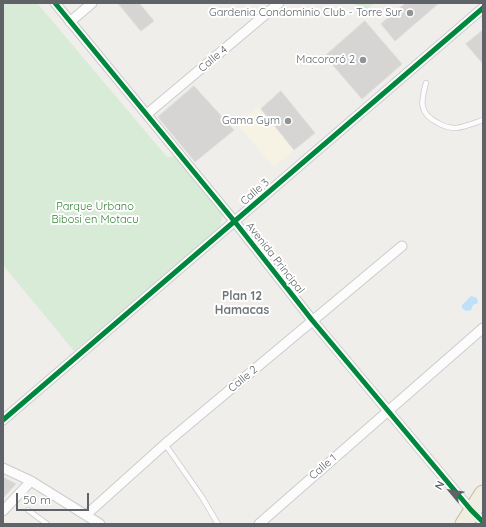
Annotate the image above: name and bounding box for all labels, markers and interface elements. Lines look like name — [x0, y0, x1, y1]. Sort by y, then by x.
place label: Gardenia Condominio Club - Torre Sur — [209, 6, 402, 20]
marker: Gardenia Condominio Club - Torre Sur — [405, 8, 415, 18]
street label: Calle 4 — [196, 43, 230, 75]
place label: Macororó 2 — [296, 53, 355, 67]
marker: Macororó 2 — [358, 55, 368, 65]
place label: Gama Gym — [222, 114, 280, 128]
marker: Gama Gym — [283, 116, 293, 126]
street label: Calle 3 — [238, 176, 272, 208]
park label: Parque Urbano Bibosi en Motacu — [51, 200, 139, 226]
street label: Avenida Principal — [243, 220, 307, 296]
district label: Plan 12 Hamacas — [215, 289, 269, 317]
street label: Calle 2 — [226, 363, 260, 395]
street label: Calle 1 — [307, 451, 339, 483]
north arrow — [430, 471, 470, 511]
text: N — [431, 478, 448, 492]
scale bar — [18, 485, 91, 511]
text: 50 m — [23, 492, 51, 507]

